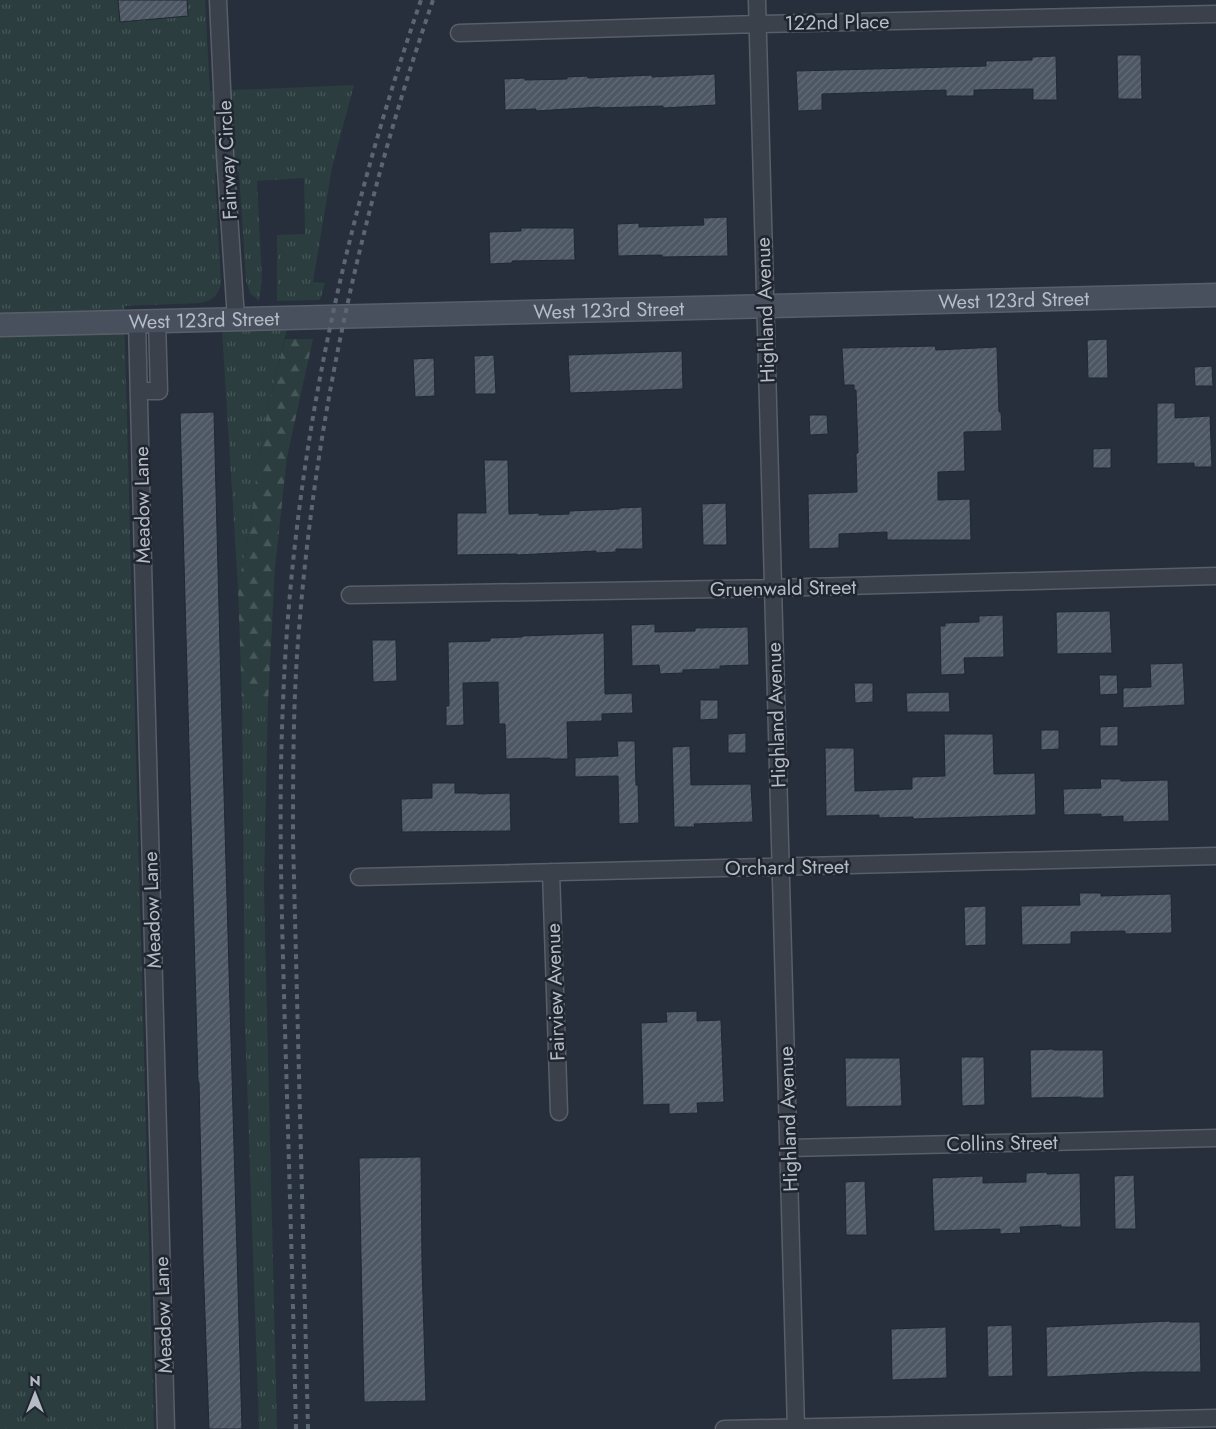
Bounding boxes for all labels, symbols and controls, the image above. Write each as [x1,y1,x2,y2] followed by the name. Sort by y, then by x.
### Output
[784,7,890,38] street label: 122nd Place
[210,100,245,220] street label: Fairway Circle
[748,237,783,383] street label: Highland Avenue
[938,284,1090,317] street label: West 123rd Street
[533,294,685,327] street label: West 123rd Street
[128,304,280,337] street label: West 123rd Street
[127,446,158,564] street label: Meadow Lane
[710,573,857,604] street label: Gruenwald Street
[759,642,794,788] street label: Highland Avenue
[136,851,169,969] street label: Meadow Lane
[725,852,849,883] street label: Orchard Street
[539,923,572,1061] street label: Fairview Avenue
[771,1046,806,1192] street label: Highland Avenue
[946,1128,1058,1159] street label: Collins Street
[147,1256,180,1374] street label: Meadow Lane
[10,1369,60,1419] north arrow
[29,1371,41,1391] text: N

